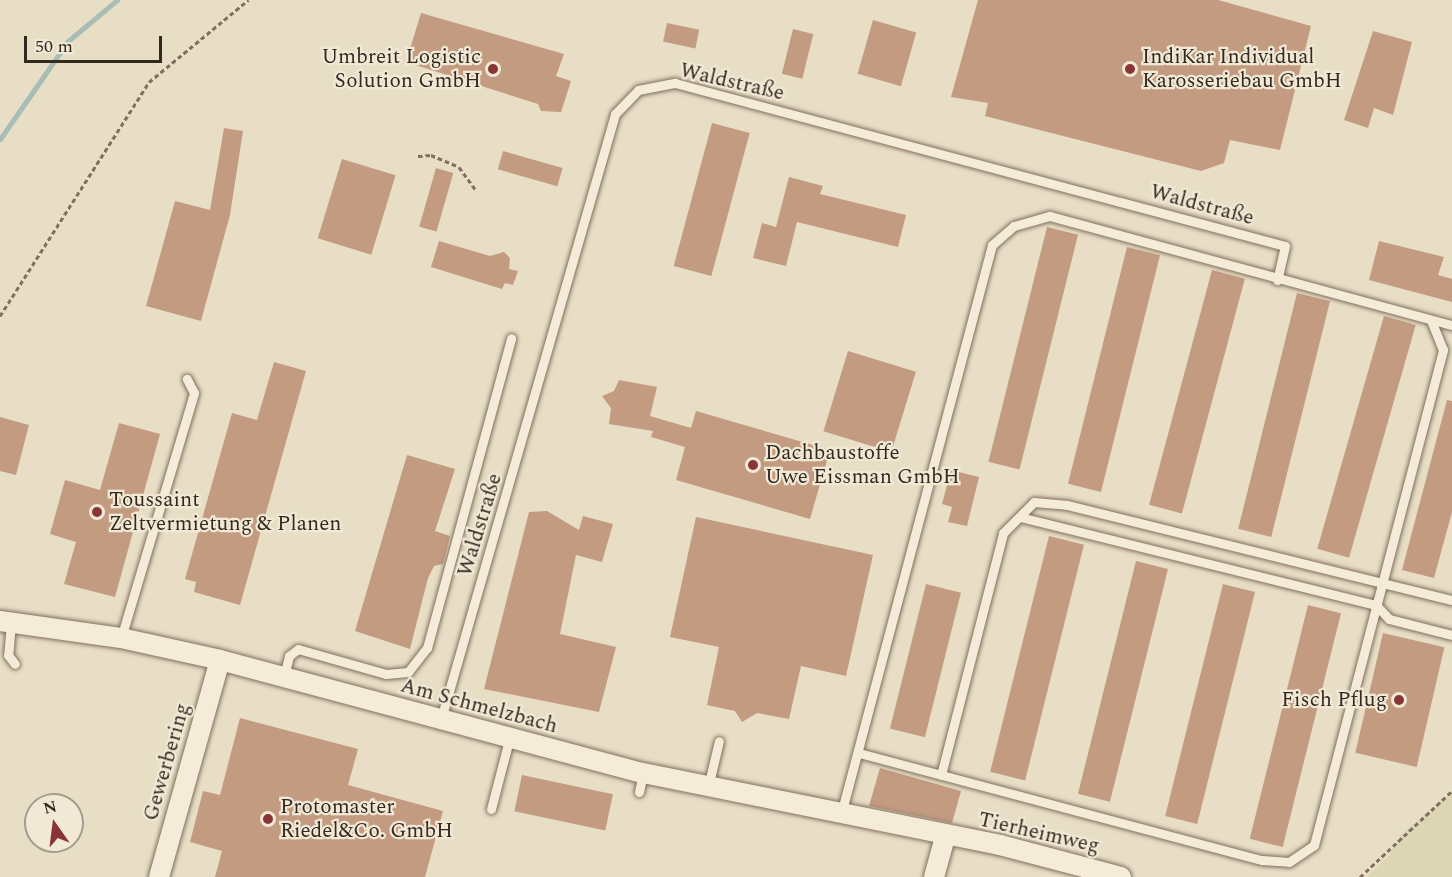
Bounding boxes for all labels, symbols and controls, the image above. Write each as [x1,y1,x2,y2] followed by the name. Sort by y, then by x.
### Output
[27,24,165,62] scale bar
[35,33,73,60] text: 50 m
[321,44,481,94] place label: Umbreit Logistic Solution GmbH
[1142,44,1342,94] place label: IndiKar Individual Karosseriebau GmbH
[677,58,787,106] street label: Waldstraße
[486,62,500,76] marker: Umbreit Logistic Solution GmbH
[1123,62,1137,76] marker: IndiKar Individual Karosseriebau GmbH
[1147,179,1257,231] street label: Waldstraße
[765,440,960,490] place label: Dachbaustoffe Uwe Eissman GmbH
[746,458,760,472] marker: Dachbaustoffe Uwe Eissman GmbH
[452,470,508,580] street label: Waldstraße
[109,487,342,537] place label: Toussaint Zeltvermietung & Planen
[90,505,104,519] marker: Toussaint Zeltvermietung & Planen
[398,673,560,739] street label: Am Schmelzbach
[1281,687,1387,713] place label: Fisch Pflug
[1392,693,1406,707] marker: Fisch Pflug
[138,700,196,824] street label: Gewerbering
[24,793,84,853] north arrow
[41,794,59,821] text: N
[280,794,453,844] place label: Protomaster Riedel&Co. GmbH
[976,807,1102,859] street label: Tierheimweg
[261,812,275,826] marker: Protomaster Riedel&Co. GmbH

